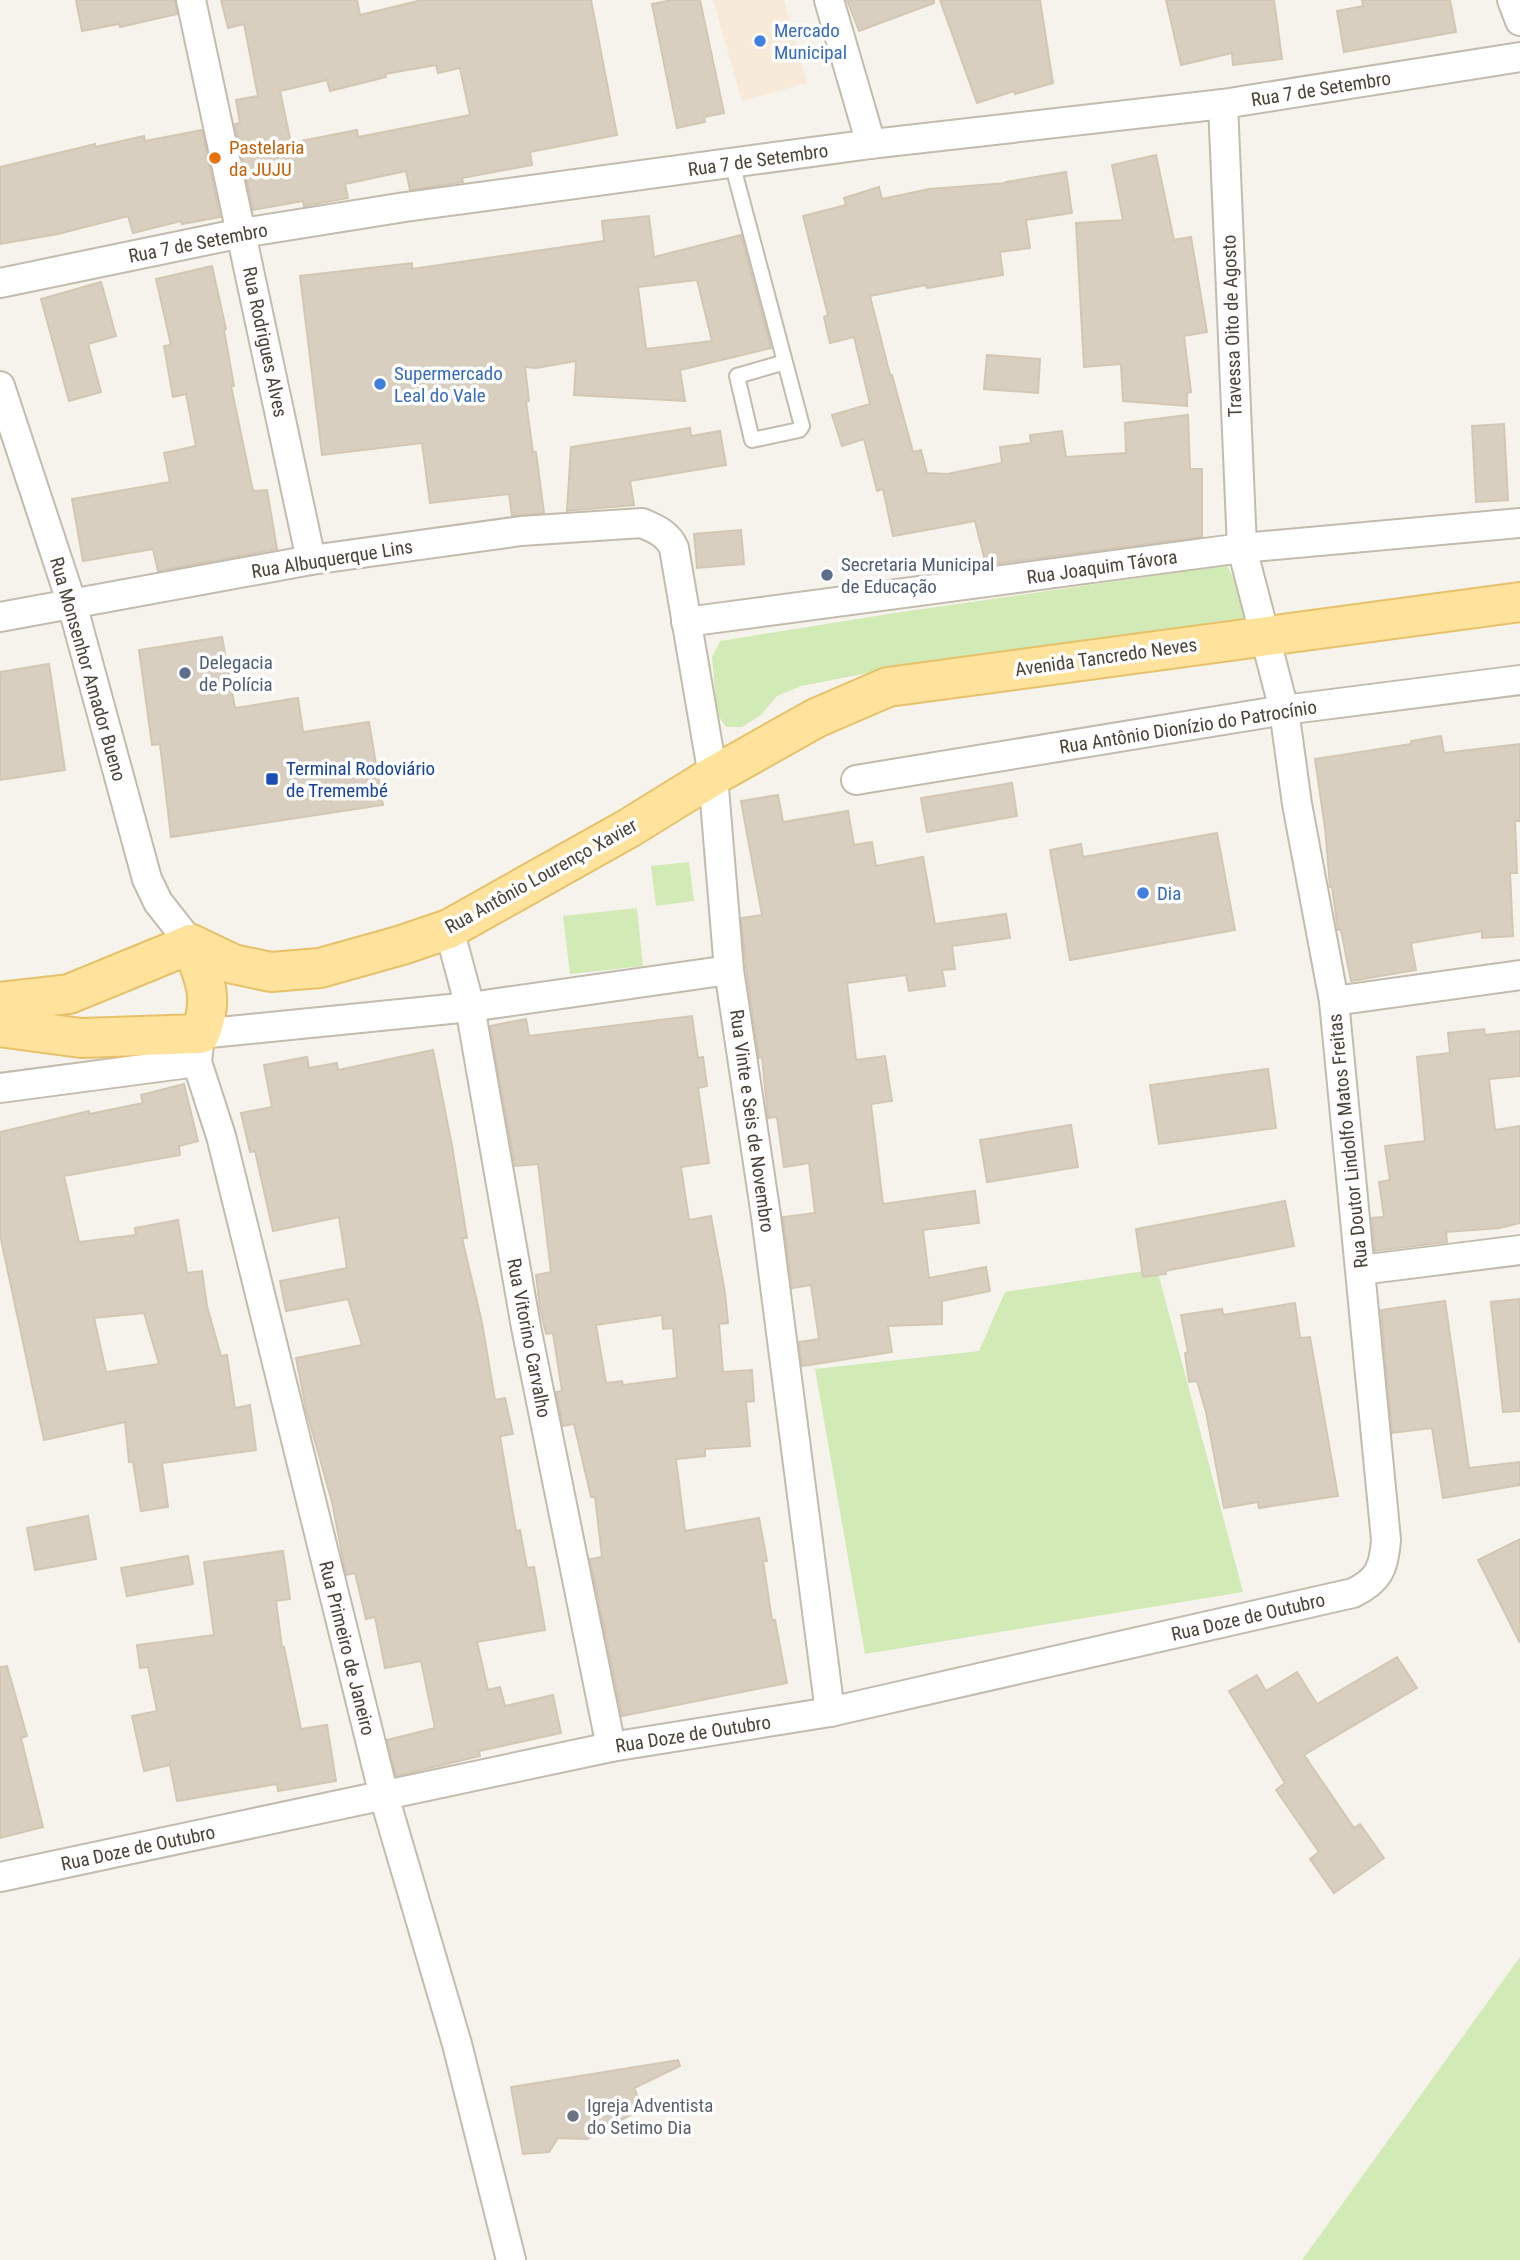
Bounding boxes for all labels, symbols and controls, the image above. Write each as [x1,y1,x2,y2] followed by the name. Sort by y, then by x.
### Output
[774,19,847,64] place label: Mercado Municipal
[752,33,768,49] marker: Mercado Municipal
[1249,67,1393,111] street label: Rua 7 de Setembro
[229,136,304,181] place label: Pastelaria da JUJU
[686,139,830,181] street label: Rua 7 de Setembro
[207,150,223,166] marker: Pastelaria da JUJU
[126,218,270,268] street label: Rua 7 de Setembro
[1217,234,1247,418] street label: Travessa Oito de Agosto
[238,265,292,419] street label: Rua Rodrigues Alves
[394,362,503,407] place label: Supermercado Leal do Vale
[372,376,388,392] marker: Supermercado Leal do Vale
[250,535,414,583] street label: Rua Albuquerque Lins
[1025,545,1179,589] street label: Rua Joaquim Távora
[841,553,994,598] place label: Secretaria Municipal de Educação
[45,554,131,784] street label: Rua Monsenhor Amador Bueno
[819,567,835,583] marker: Secretaria Municipal de Educação
[1014,633,1198,681] street label: Avenida Tancredo Neves
[199,651,273,696] place label: Delegacia de Polícia
[177,665,193,681] marker: Delegacia de Polícia
[1058,695,1318,759] street label: Rua Antônio Dionízio do Patrocínio
[286,757,435,802] place label: Terminal Rodoviário de Tremembé
[264,771,280,787] marker: Terminal Rodoviário de Tremembé
[441,813,641,938] street label: Rua Antônio Lourenço Xavier
[1157,882,1181,905] place label: Dia
[1135,885,1151,901] marker: Dia
[725,1008,779,1234] street label: Rua Vinte e Seis de Novembro
[1323,1013,1373,1269] street label: Rua Doutor Lindolfo Matos Freitas
[502,1256,556,1420] street label: Rua Vitorino Carvalho
[314,1558,380,1738] street label: Rua Primeiro de Janeiro
[1169,1588,1327,1646] street label: Rua Doze de Outubro
[614,1710,772,1758] street label: Rua Doze de Outubro
[59,1820,217,1876] street label: Rua Doze de Outubro
[587,2094,713,2139] place label: Igreja Adventista do Setimo Dia
[565,2108,581,2124] marker: Igreja Adventista do Setimo Dia

